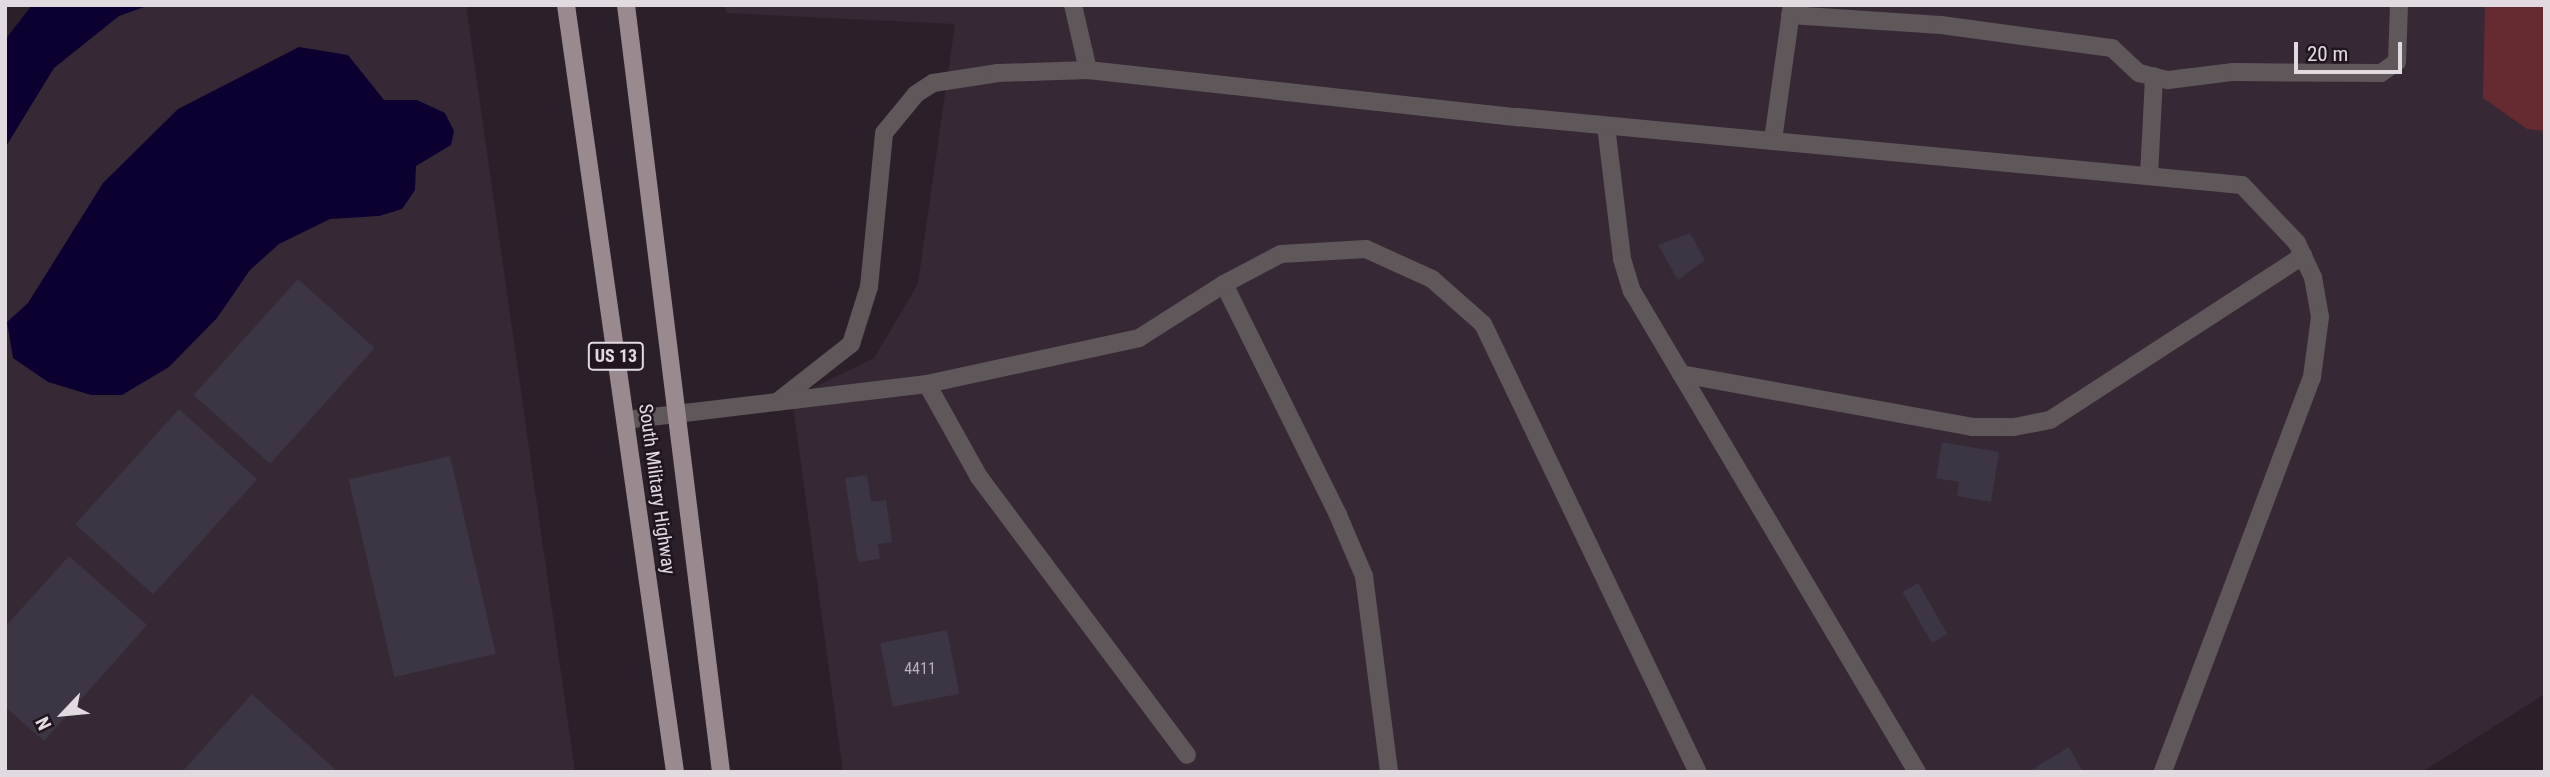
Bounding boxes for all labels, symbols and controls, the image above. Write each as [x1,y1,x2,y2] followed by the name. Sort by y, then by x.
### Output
[2298,28,2406,72] scale bar
[2307,42,2348,66] text: 20 m
[586,342,646,370] road number: US 13
[634,402,680,576] street label: South Military Highway
[904,659,936,679] house number: 4411
[28,679,98,749] north arrow
[31,713,57,734] text: N

